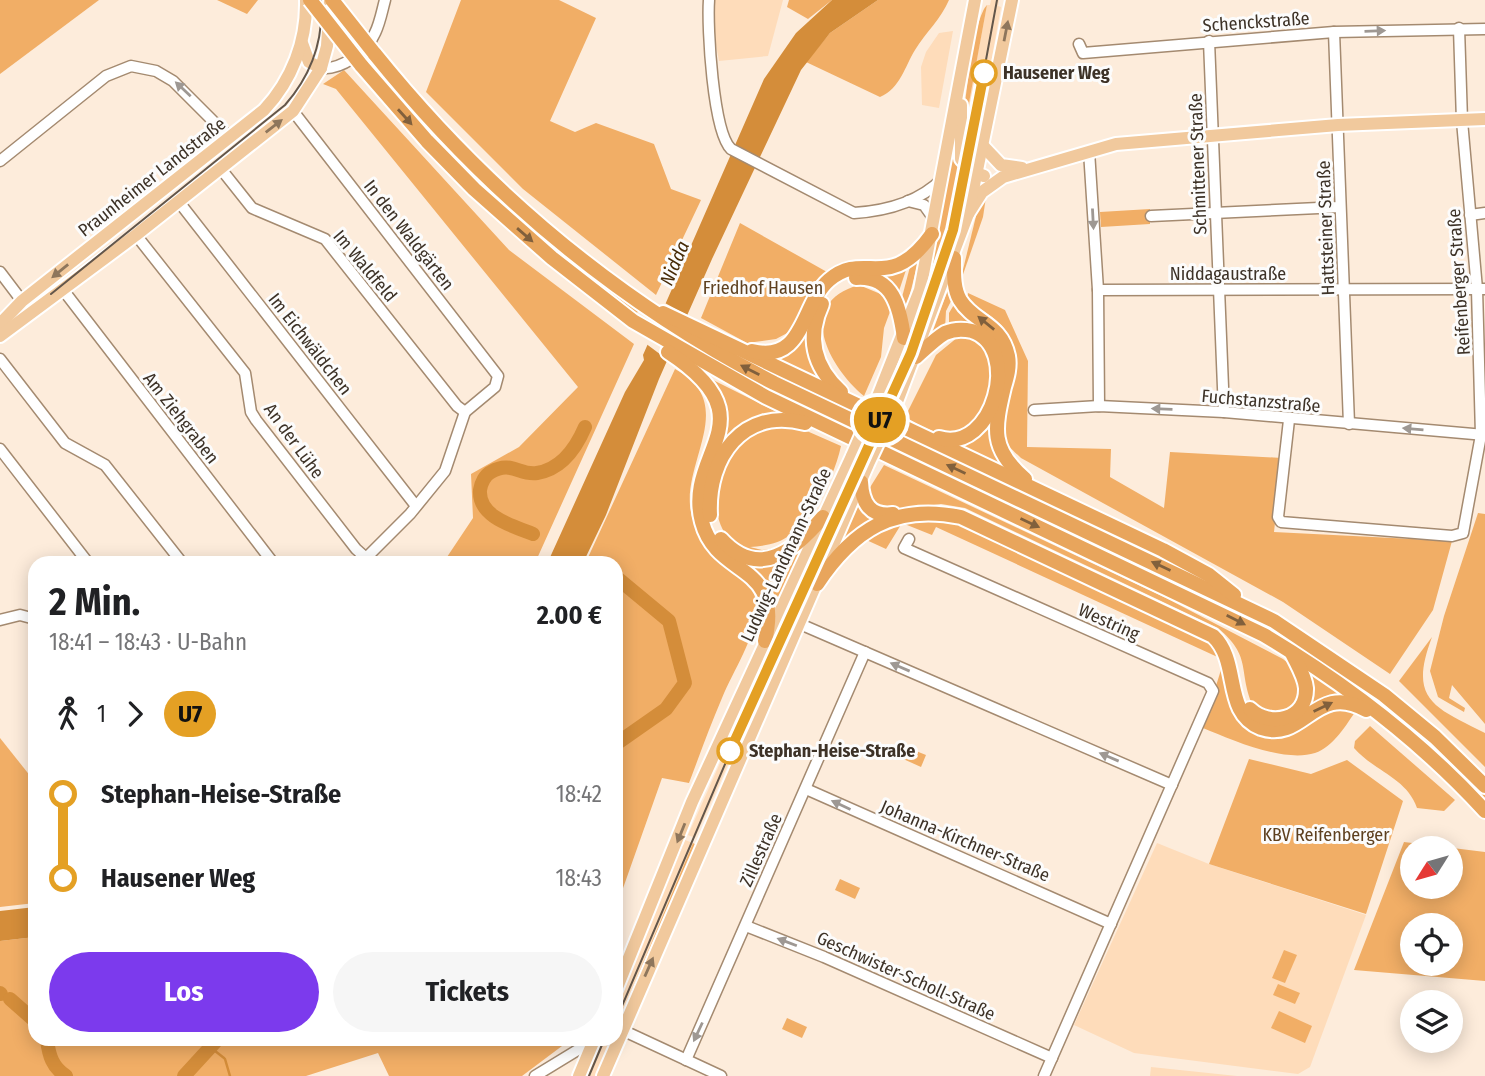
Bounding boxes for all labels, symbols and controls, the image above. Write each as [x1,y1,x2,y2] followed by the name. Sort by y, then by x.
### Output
[1202,7,1310,37] street label: Schenckstraße
[1001,20,1012,42] one-way arrow
[1364,25,1386,36] one-way arrow
[971,60,997,86] marker: Hausener Weg
[1003,62,1110,84] place label: Hausener Weg
[175,82,192,98] one-way arrow
[1185,93,1211,235] street label: Schmittener Straße
[397,108,412,125] one-way arrow
[74,113,230,241] street label: Praunheimer Landstraße
[264,119,282,134] one-way arrow
[1313,160,1339,296] street label: Hattsteiner Straße
[359,176,459,294] street label: In den Waldgärten
[1088,208,1099,230] one-way arrow
[1443,208,1475,356] street label: Reifenberger Straße
[329,226,401,306] street label: Im Waldfeld
[516,227,534,243] one-way arrow
[655,237,694,289] water label: Nidda
[52,263,69,278] one-way arrow
[1170,263,1286,285] street label: Niddagaustraße
[703,277,823,299] park label: Friedhof Hausen
[263,289,357,399] street label: Im Eichwäldchen
[978,315,996,330] one-way arrow
[740,365,760,377] one-way arrow
[138,368,224,468] street label: Am Ziehgraben
[1201,385,1321,417] street label: Fuchstanzstraße
[848,397,912,443] line badge: U7
[259,399,329,483] street label: An der Lühe
[1151,404,1173,415] one-way arrow
[868,406,892,434] text: U7
[1402,423,1424,434] one-way arrow
[946,463,966,474] one-way arrow
[736,465,836,645] street label: Ludwig-Landmann-Straße
[1020,518,1041,529] one-way arrow
[1151,560,1171,572] one-way arrow
[49,579,140,625] text: 2 Min.
[1075,599,1143,645] street label: Westring
[537,600,602,631] text: 2.00 €
[1226,615,1246,626] one-way arrow
[49,628,247,656] text: 18:41 – 18:43 · U-Bahn
[890,661,911,672] one-way arrow
[49,695,87,733] icon: walk
[116,695,154,733] icon: forward
[97,700,106,728] text: 1
[178,700,202,728] text: U7
[1313,701,1333,713] one-way arrow
[717,738,743,764] marker: Stephan-Heise-Straße
[749,740,915,762] place label: Stephan-Heise-Straße
[1098,752,1119,763] one-way arrow
[101,779,341,810] text: Stephan-Heise-Straße
[556,780,602,808] text: 18:42
[877,795,1053,887] street label: Johanna-Kirchner-Straße
[831,799,852,810] one-way arrow
[735,810,787,890] street label: Zillestraße
[675,823,686,844] one-way arrow
[1262,824,1390,846] park label: KBV Reifenberger
[1400,836,1463,900] north arrow
[1400,836,1463,1053] map controls
[101,863,255,894] text: Hausener Weg
[556,864,602,892] text: 18:43
[1400,913,1463,976] button: locate
[813,927,999,1025] street label: Geschwister-Scholl-Straße
[777,937,798,948] one-way arrow
[49,952,319,1032] button: Los
[333,952,602,1032] button: Tickets
[644,957,655,978] one-way arrow
[1400,990,1463,1053] button: layers
[692,1022,704,1042] one-way arrow

